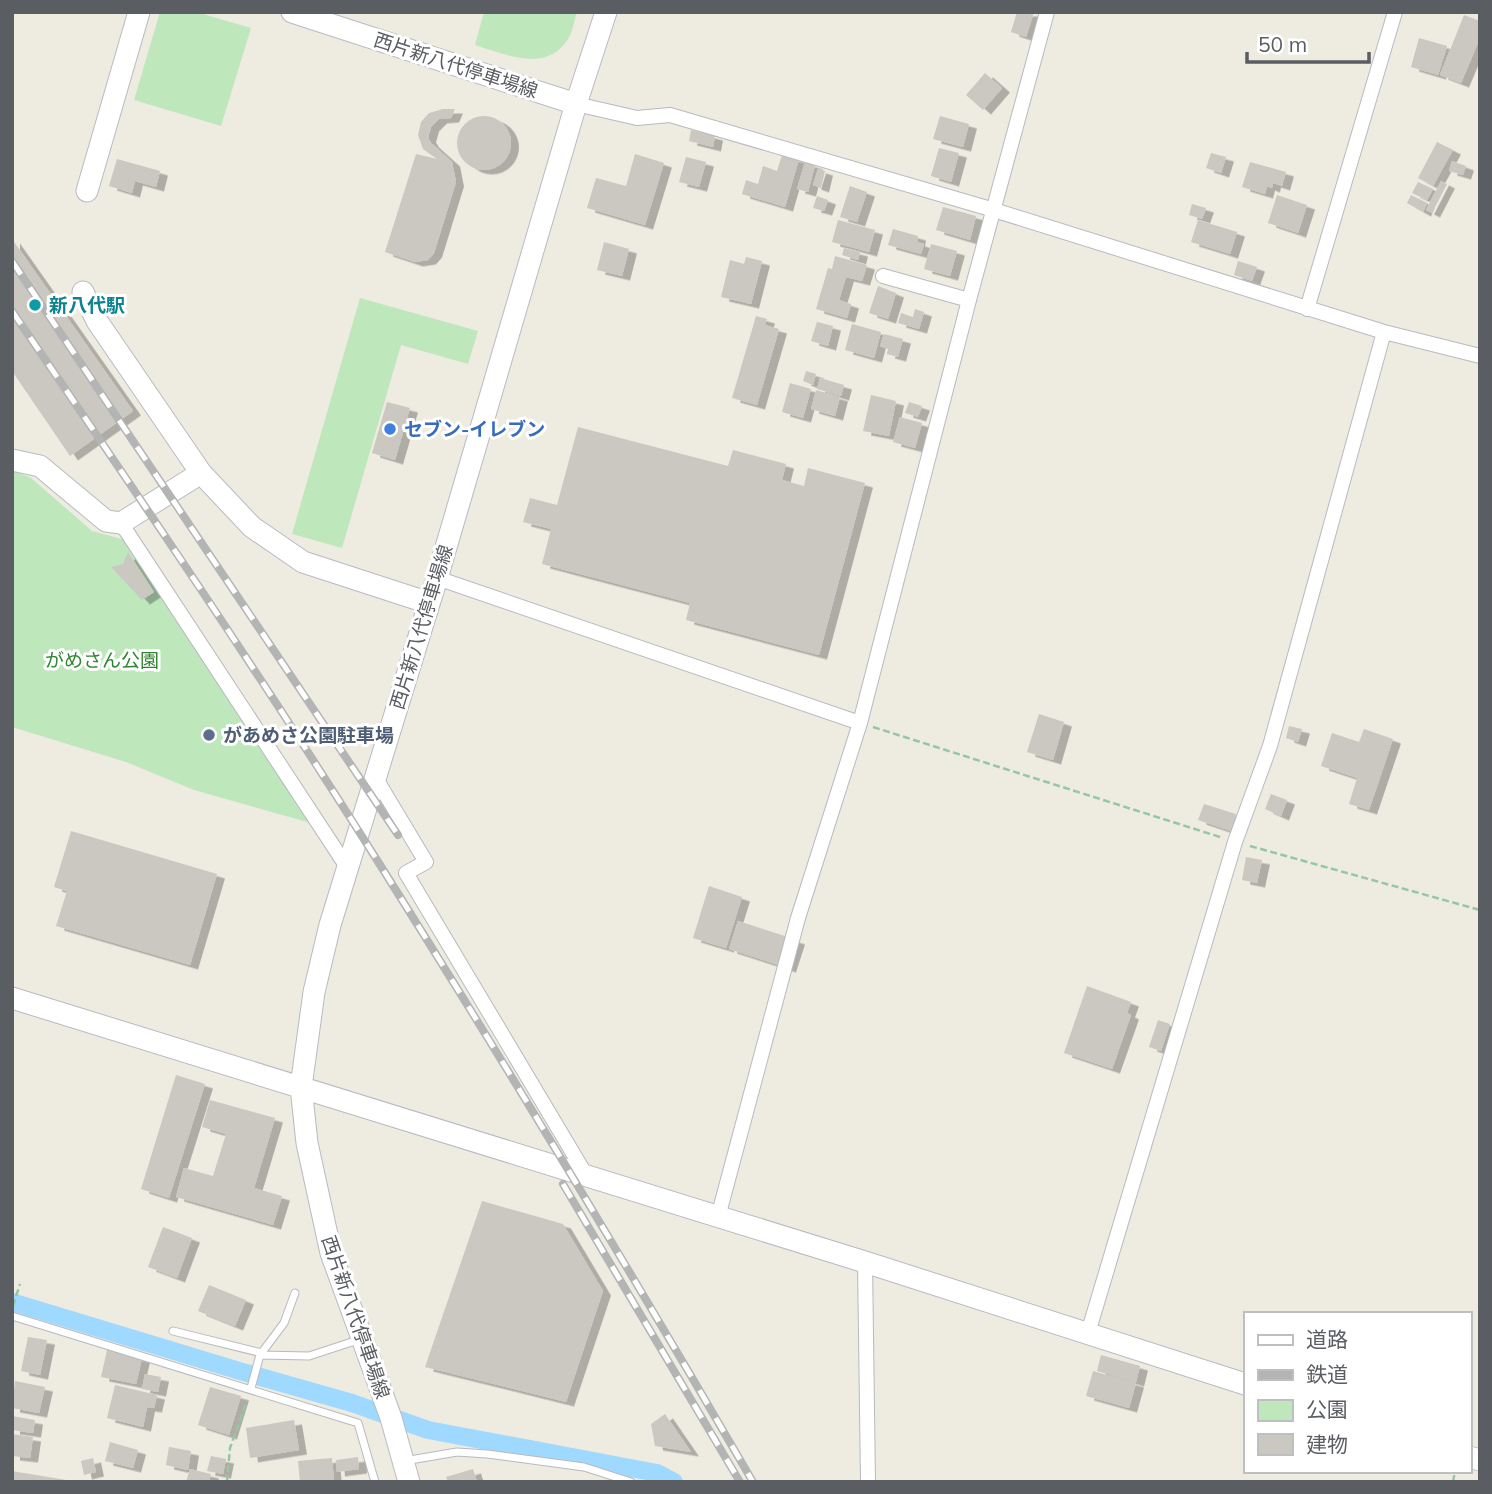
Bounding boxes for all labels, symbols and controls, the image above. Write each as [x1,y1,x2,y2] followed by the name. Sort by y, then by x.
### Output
[1247,21,1370,65] scale bar
[371,27,541,103] street label: 西片新八代停車場線
[1258,31,1307,57] text: 50 m
[49,293,125,317] place label: 新八代駅
[27,297,43,313] marker: 新八代駅
[404,417,545,441] place label: セブン-イレブン
[382,421,398,437] marker: セブン-イレブン
[385,542,457,712] street label: 西片新八代停車場線
[45,648,159,672] park label: がめさん公園
[223,723,394,747] place label: があめさ公園駐車場
[201,727,217,743] marker: があめさ公園駐車場
[317,1232,395,1402] street label: 西片新八代停車場線
[1244,1312,1471,1473] legend
[1306,1326,1348,1352] text: 道路
[1306,1361,1348,1387] text: 鉄道
[1306,1396,1348,1422] text: 公園
[1306,1431,1348,1457] text: 建物

